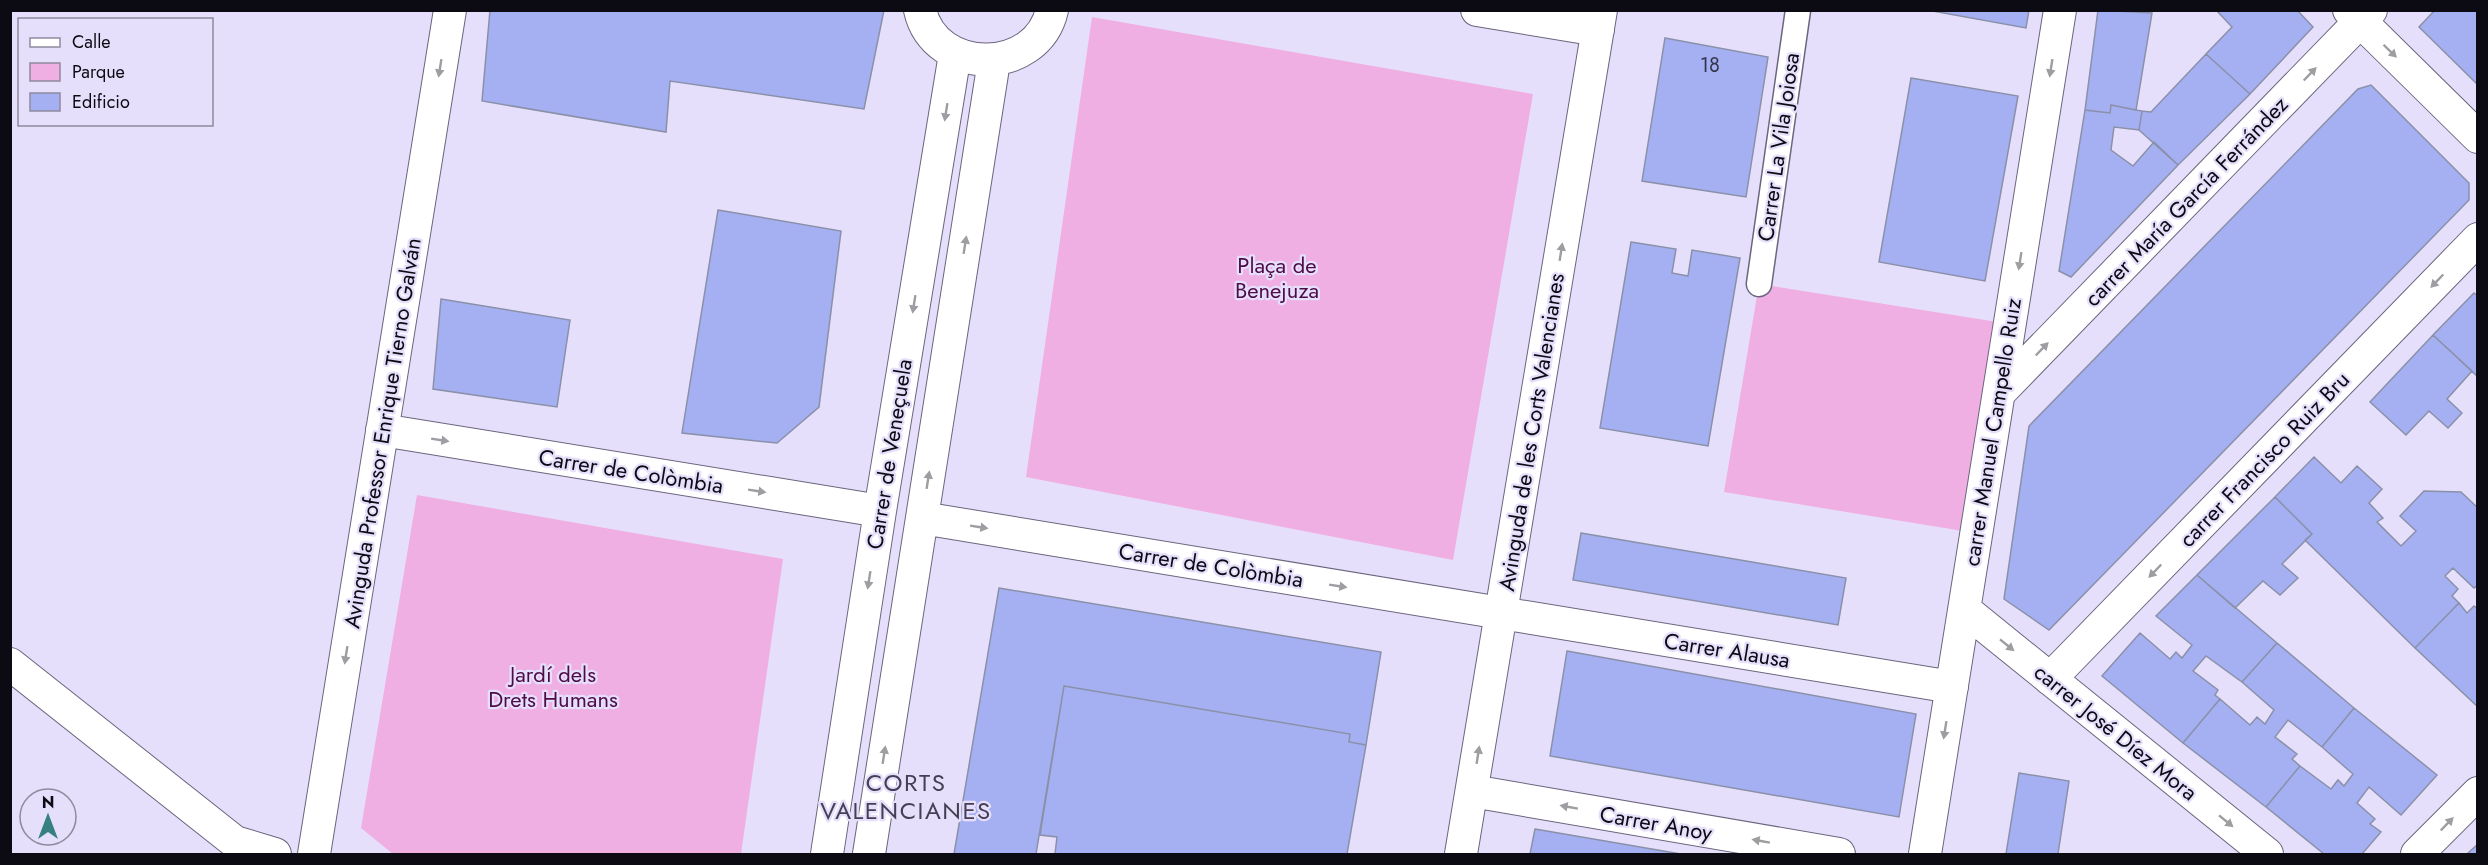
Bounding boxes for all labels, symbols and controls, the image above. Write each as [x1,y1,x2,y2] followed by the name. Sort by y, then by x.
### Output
[18,18,213,126] legend
[72,29,111,55] text: Calle
[2383,44,2397,58] one-way arrow
[1700,51,1720,80] house number: 18
[1749,51,1807,243] street label: Carrer La Vila Joiosa
[72,59,125,85] text: Parque
[436,59,445,78] one-way arrow
[2046,59,2055,78] one-way arrow
[2302,67,2316,81] one-way arrow
[72,89,130,115] text: Edificio
[2077,89,2295,313] street label: carrer María García Ferrández
[941,103,950,122] one-way arrow
[335,235,429,631] street label: Avinguda Professor Enrique Tierno Galván
[960,236,969,255] one-way arrow
[1556,242,1565,261] one-way arrow
[1235,249,1319,306] park label: Plaça de Benejuza
[2015,251,2024,270] one-way arrow
[1490,271,1572,593] street label: Avinguda de les Corts Valencianes
[2430,273,2444,287] one-way arrow
[909,295,918,314] one-way arrow
[1955,296,2029,568] street label: carrer Manuel Campello Ruiz
[2034,342,2048,356] one-way arrow
[858,356,920,552] street label: Carrer de Veneçuela
[2171,364,2357,554] street label: carrer Francisco Ruiz Bru
[431,435,450,444] one-way arrow
[536,441,726,501] street label: Carrer de Colòmbia
[923,470,932,489] one-way arrow
[748,487,767,496] one-way arrow
[970,523,989,532] one-way arrow
[1116,535,1306,595] street label: Carrer de Colòmbia
[2148,564,2162,578] one-way arrow
[864,570,873,589] one-way arrow
[1328,581,1347,590] one-way arrow
[1662,624,1792,676] street label: Carrer Alausa
[2000,638,2015,650] one-way arrow
[342,645,351,664] one-way arrow
[2028,656,2204,808] street label: carrer José Díez Mora
[488,658,618,715] park label: Jardí dels Drets Humans
[1941,721,1950,740] one-way arrow
[880,746,889,765] one-way arrow
[1473,746,1482,765] one-way arrow
[820,765,992,828] district label: CORTS VALENCIANES
[18,787,78,847] north arrow
[42,791,54,814] text: N
[1597,797,1715,849] street label: Carrer Anoy
[1559,803,1578,812] one-way arrow
[2218,815,2234,828] one-way arrow
[2440,817,2454,831] one-way arrow
[1751,836,1770,845] one-way arrow

